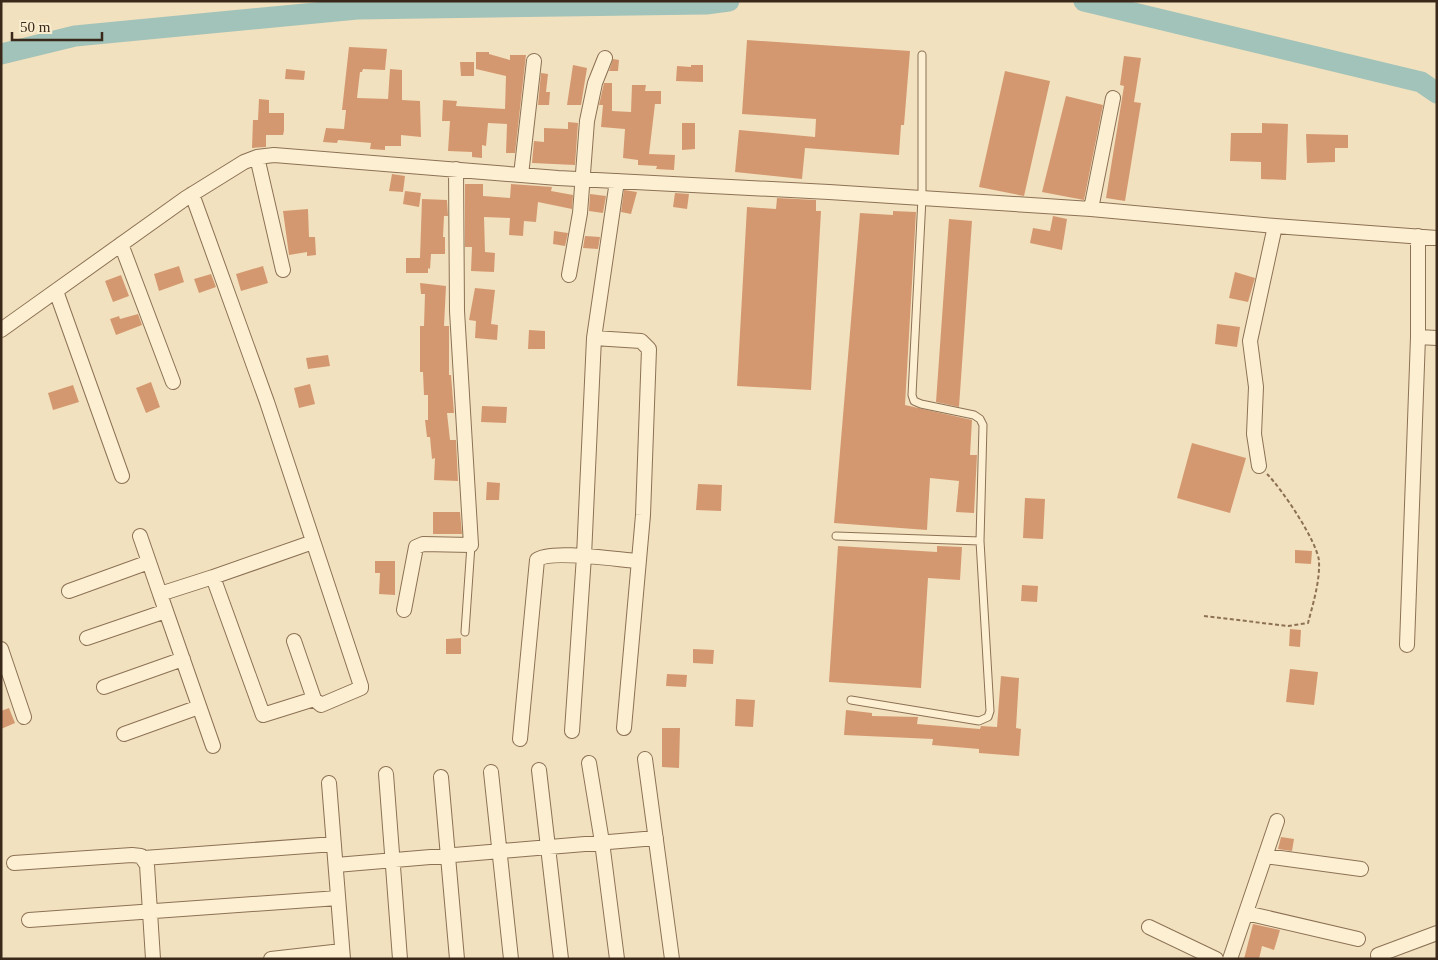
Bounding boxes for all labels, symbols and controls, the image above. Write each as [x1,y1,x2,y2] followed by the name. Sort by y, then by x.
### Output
[12,10,102,42] scale bar
[20,19,51,35] text: 50 m

